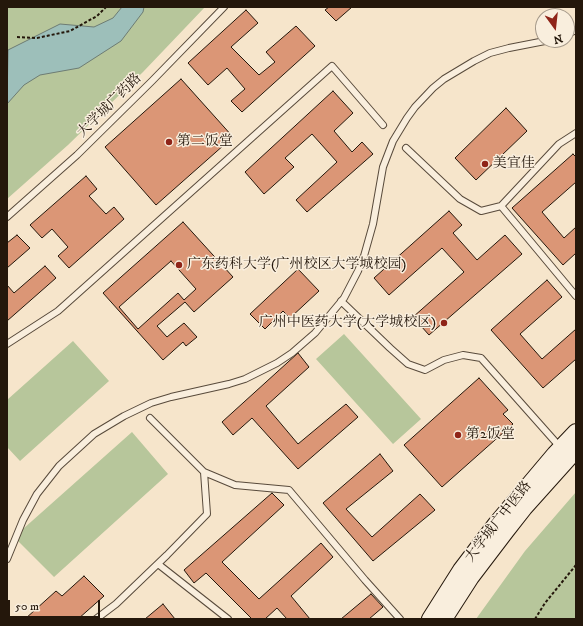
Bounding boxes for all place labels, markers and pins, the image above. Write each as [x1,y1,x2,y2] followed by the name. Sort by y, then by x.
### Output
[177,134,233,150] place label: 第二饭堂
[164,137,174,147] marker: 第二饭堂
[493,156,535,172] place label: 美宜佳
[480,159,490,169] marker: 美宜佳
[187,257,406,273] place label: 广东药科大学(广州校区大学城校园)
[174,260,184,270] marker: 广东药科大学(广州校区大学城校园)
[259,315,436,331] place label: 广州中医药大学(大学城校区)
[439,318,449,328] marker: 广州中医药大学(大学城校区)
[466,427,515,443] place label: 第2饭堂
[453,430,463,440] marker: 第2饭堂

